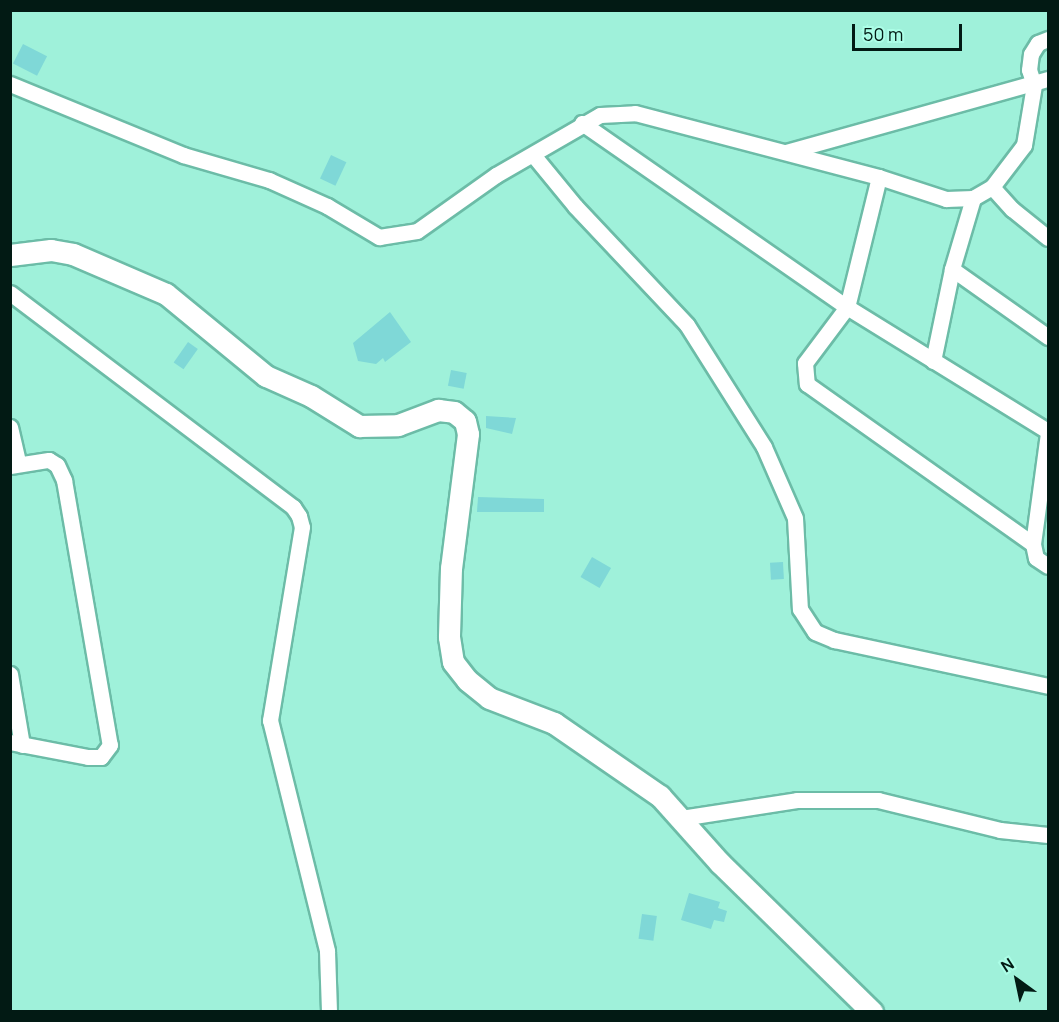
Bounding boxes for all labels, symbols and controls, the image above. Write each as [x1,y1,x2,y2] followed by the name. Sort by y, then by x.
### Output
[855,12,964,50] scale bar
[863,22,903,46] text: 50 m
[987,950,1047,1010] north arrow
[996,953,1018,977] text: N

